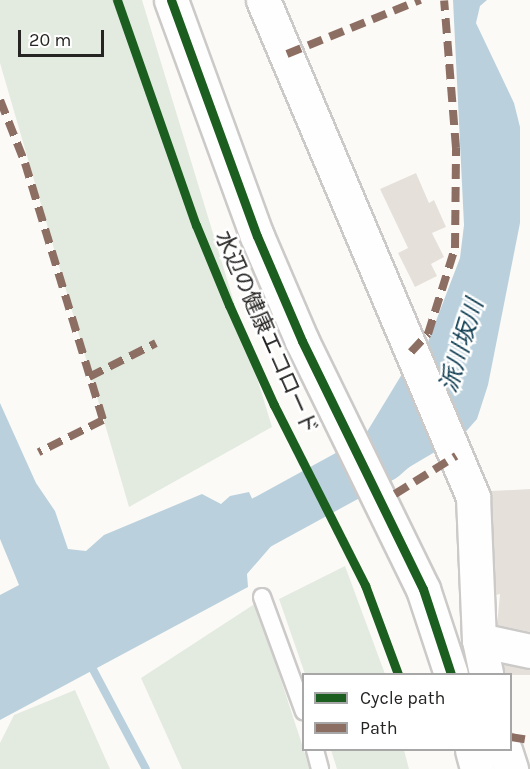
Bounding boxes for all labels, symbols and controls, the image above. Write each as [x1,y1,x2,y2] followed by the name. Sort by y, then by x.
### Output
[21,18,106,56] scale bar
[29,29,71,51] text: 20 m
[209,227,323,439] street label: 水辺の健康エコロード
[434,296,490,396] water label: 派川坂川
[302,673,512,751] legend
[360,687,445,709] text: Cycle path
[360,717,398,739] text: Path

